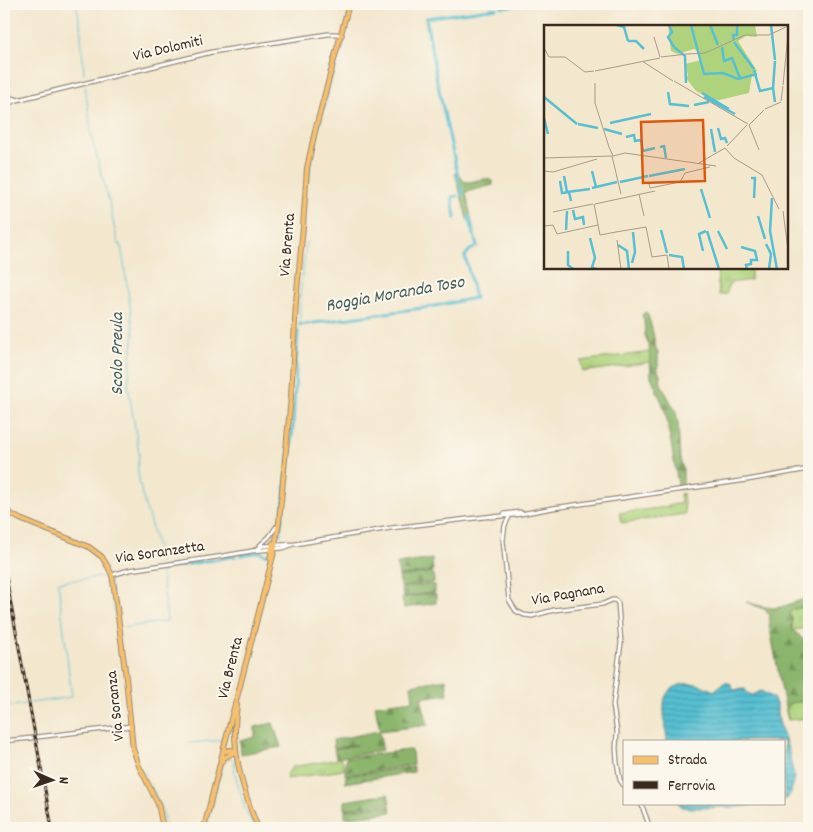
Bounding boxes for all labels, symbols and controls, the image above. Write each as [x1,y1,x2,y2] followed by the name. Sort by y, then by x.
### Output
[544,25,788,269] inset map
[131,30,205,68] street label: Via Dolomiti
[274,212,302,277] street label: Via Brenta
[324,270,467,320] water label: Roggia Moranda Toso
[106,311,131,395] water label: Scolo Preula
[114,535,206,571] street label: Via Soranzetta
[530,577,607,613] street label: Via Pagnana
[212,634,250,701] street label: Via Brenta
[101,669,131,742] street label: Via Soranza
[623,740,786,804] legend
[668,750,708,772] text: Strada
[28,754,78,804] north arrow
[668,776,716,798] text: Ferrovia
[53,777,73,784] text: N

